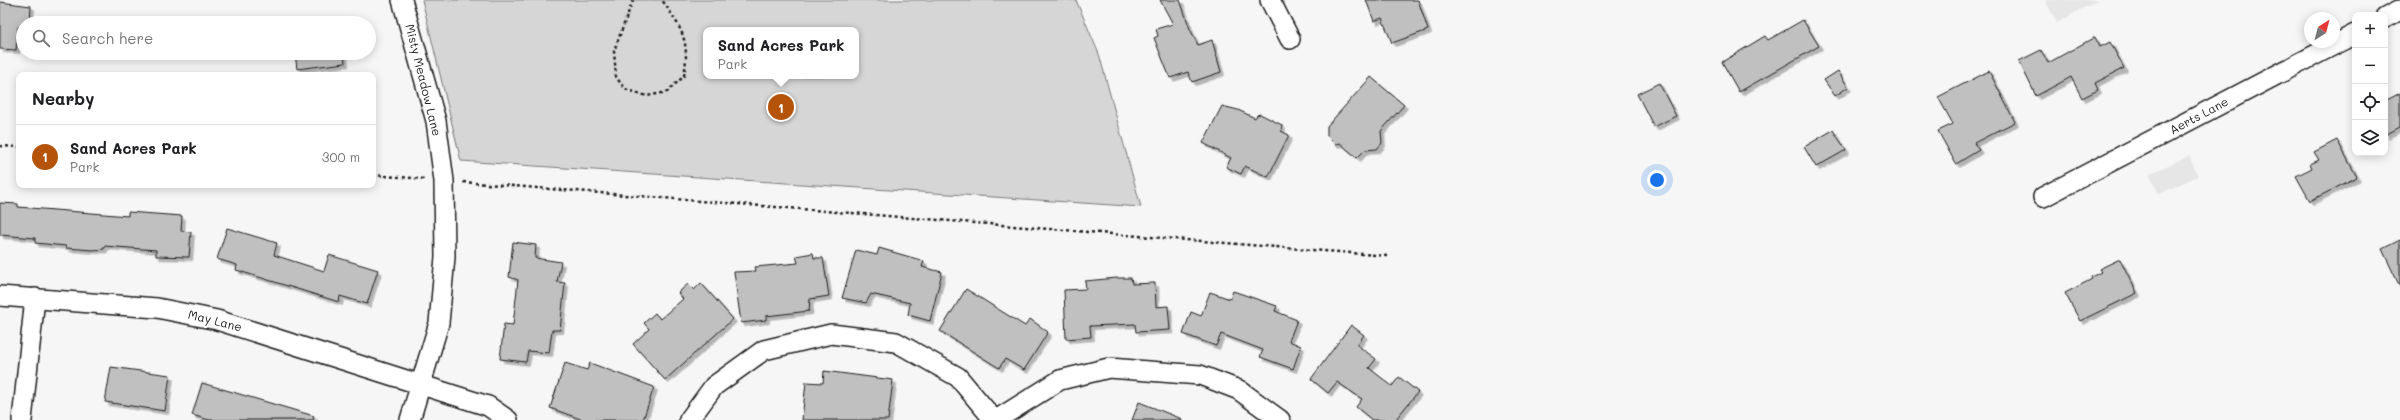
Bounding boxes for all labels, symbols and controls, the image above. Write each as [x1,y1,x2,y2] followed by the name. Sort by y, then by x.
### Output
[2304,12,2340,48] north arrow
[2352,12,2388,156] map controls
[2352,12,2388,48] button: +
[16,16,376,60] search box
[402,22,446,137] street label: Misty Meadow Lane
[30,27,52,49] icon: search
[703,27,859,79] popup
[62,28,153,48] text: Search here
[718,35,844,55] text: Sand Acres Park
[2352,48,2388,84] button: −
[718,55,747,72] text: Park
[2352,84,2388,120] button: locate
[32,87,94,109] text: Nearby
[768,92,794,122] pin: 1
[2166,93,2231,137] street label: Aerts Lane
[2352,120,2388,156] button: layers
[70,138,197,158] text: Sand Acres Park
[42,148,48,165] text: 1
[322,148,360,165] text: 300 m
[70,158,99,175] text: Park
[1647,170,1667,190] your location
[187,306,244,334] street label: May Lane

